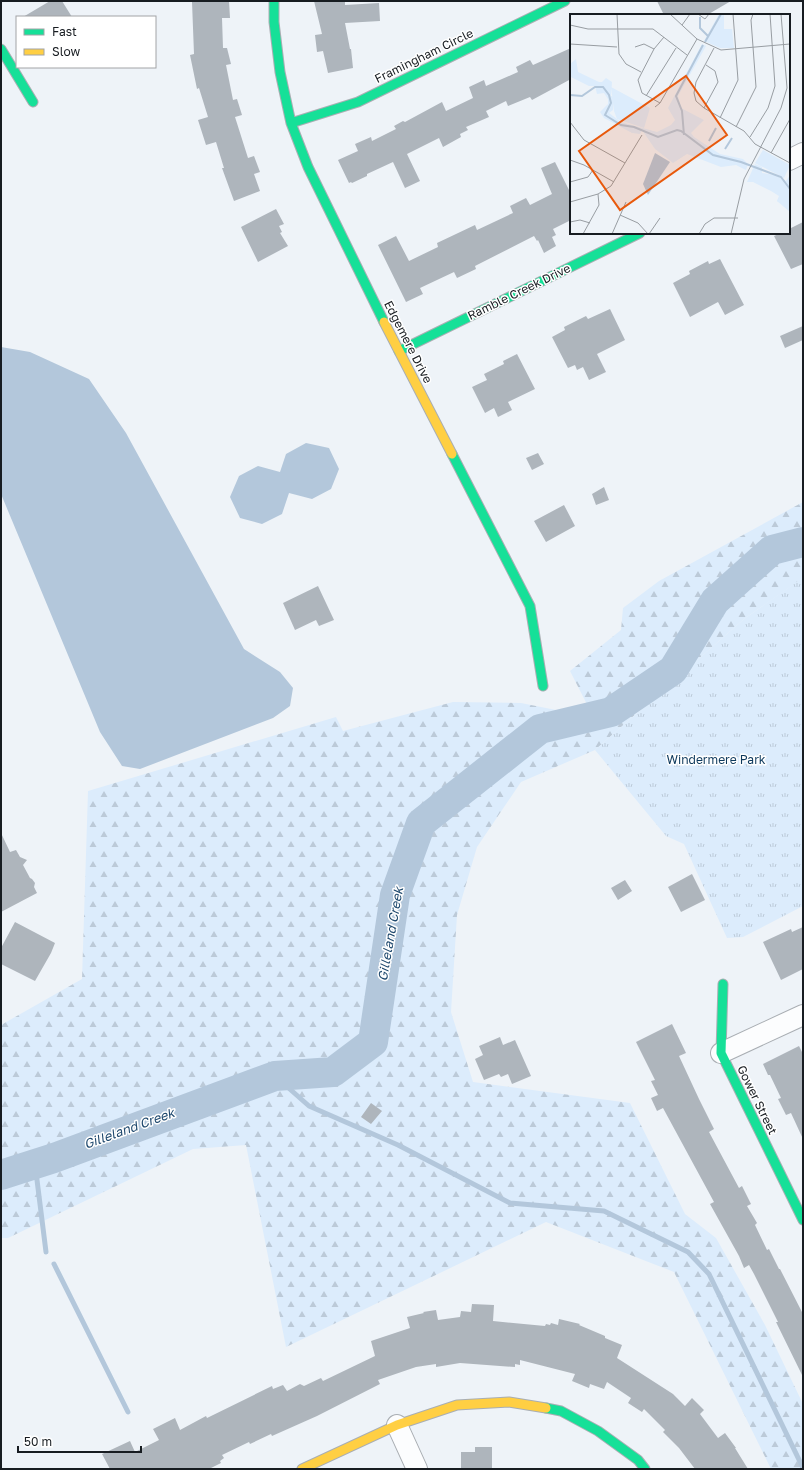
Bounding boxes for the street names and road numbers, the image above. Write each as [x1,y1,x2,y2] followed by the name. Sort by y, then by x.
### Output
[372,25,476,86] street label: Framingham Circle
[465,260,573,323] street label: Ramble Creek Drive
[381,298,436,386] street label: Edgemere Drive
[734,1063,781,1137] street label: Gower Street

